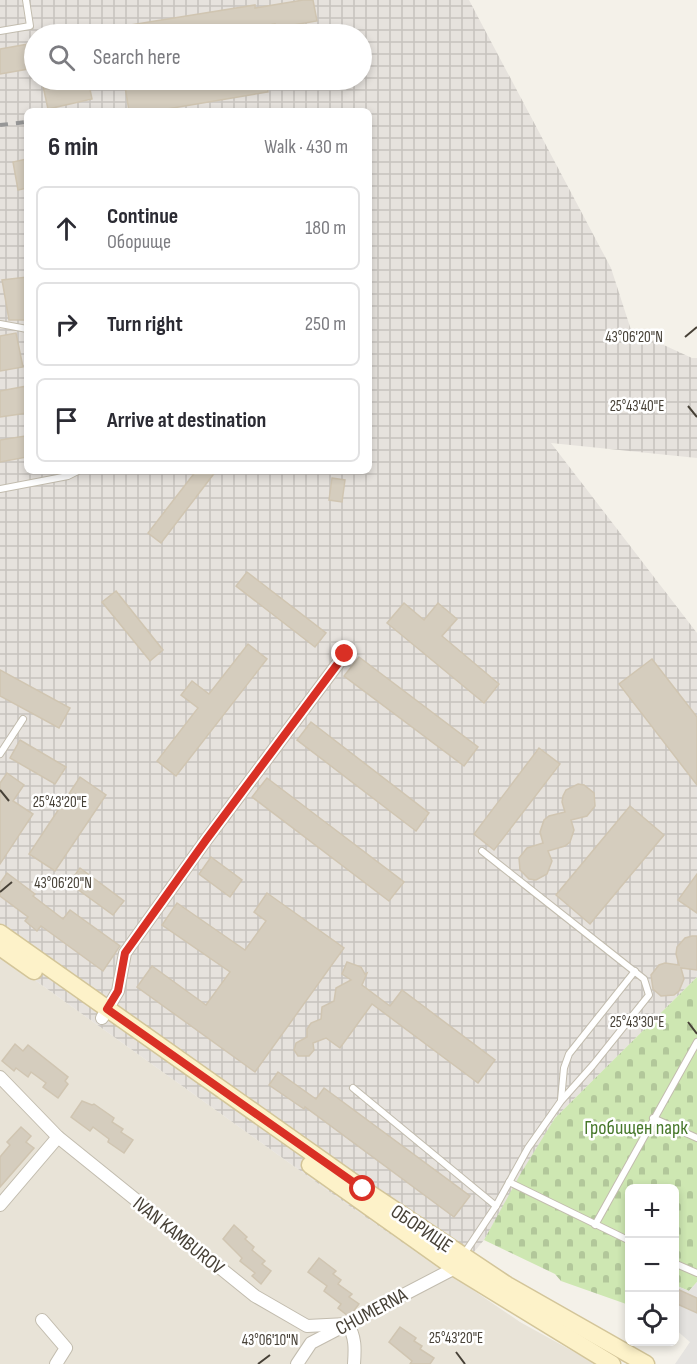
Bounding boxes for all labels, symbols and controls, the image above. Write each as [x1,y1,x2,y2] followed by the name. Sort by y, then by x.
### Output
[24,24,372,90] search box
[45,41,78,74] icon: search
[93,44,180,71] text: Search here
[48,132,98,163] text: 6 min
[264,135,348,159] text: Walk · 430 m
[107,203,178,230] text: Continue
[50,212,83,245] icon: ahead
[305,216,346,240] text: 180 m
[107,230,171,254] text: Оборище
[50,308,83,341] icon: right
[107,311,183,338] text: Turn right
[305,312,346,336] text: 250 m
[605,328,663,347] text: 43°06'20"N
[610,397,664,416] text: 25°43'40"E
[50,404,83,437] icon: arrive
[107,407,266,434] text: Arrive at destination
[331,640,357,666] route end
[33,793,87,812] text: 25°43'20"E
[34,874,92,893] text: 43°06'20"N
[610,1013,664,1032] text: 25°43'30"E
[584,1116,688,1140] park label: Гробищен парк
[349,1175,375,1201] route start
[625,1184,679,1346] map controls
[625,1184,679,1238] button: +
[128,1192,229,1280] street label: IVAN KAMBUROV
[386,1200,457,1258] street label: ОБОРИЩЕ
[625,1238,679,1292] button: −
[331,1283,412,1341] street label: CHUMERNA
[625,1292,679,1346] button: locate
[429,1329,483,1348] text: 25°43'20"E
[242,1331,298,1350] text: 43°06'10"N

